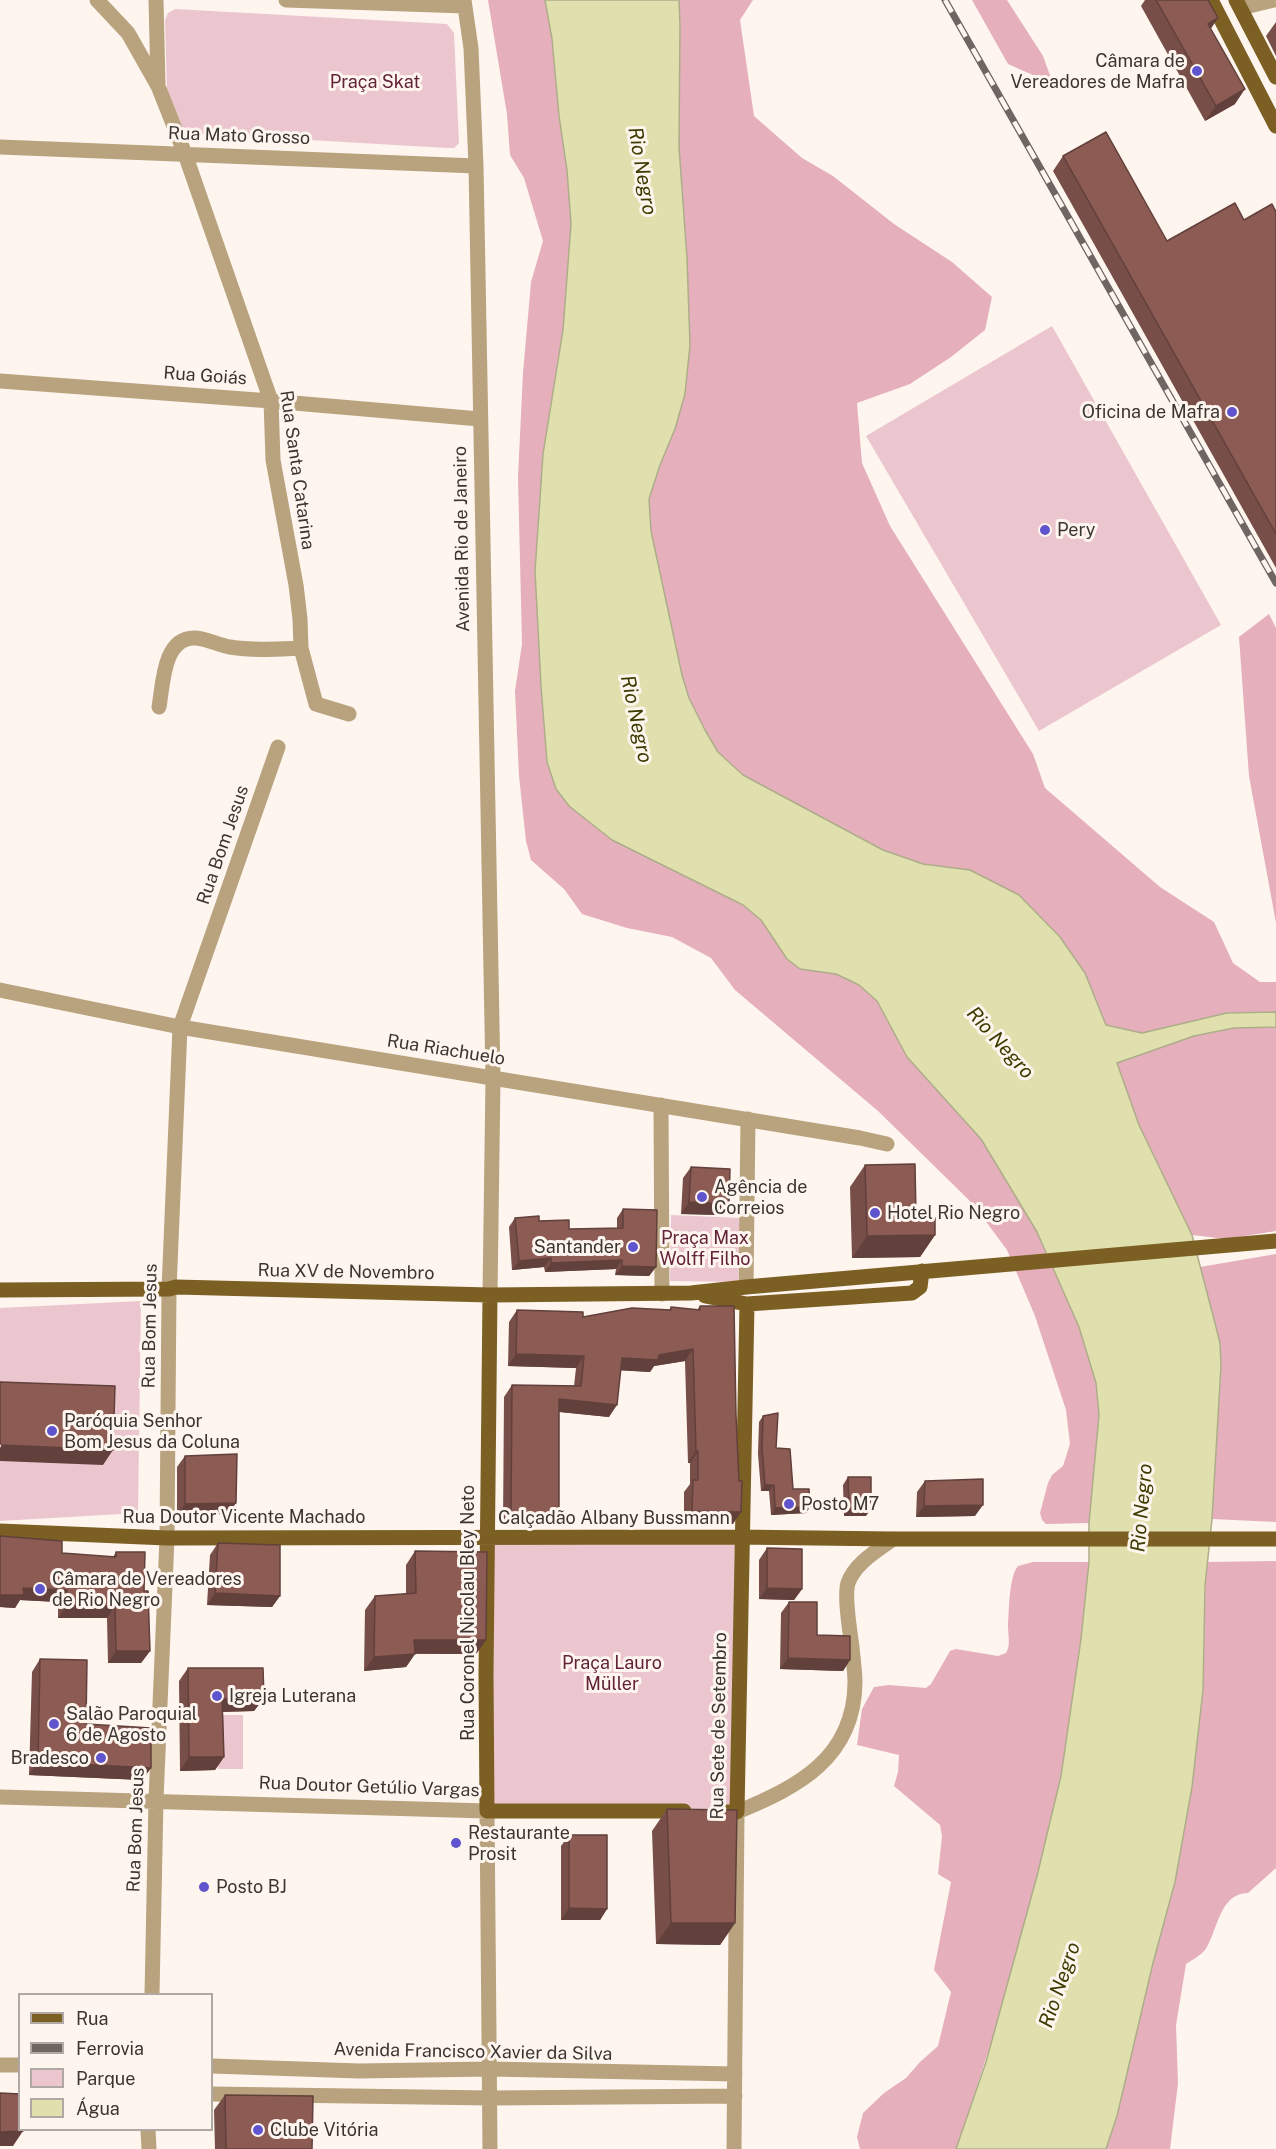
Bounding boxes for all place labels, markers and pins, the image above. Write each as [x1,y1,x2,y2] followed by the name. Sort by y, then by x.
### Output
[1011,50,1185,92] place label: Câmara de Vereadores de Mafra
[1190,64,1204,78] marker: Câmara de Vereadores de Mafra
[1082,401,1220,423] place label: Oficina de Mafra
[1225,405,1239,419] marker: Oficina de Mafra
[1057,519,1095,541] place label: Pery
[1038,523,1052,537] marker: Pery
[714,1176,807,1218] place label: Agência de Correios
[695,1190,709,1204] marker: Agência de Correios
[887,1202,1020,1224] place label: Hotel Rio Negro
[868,1206,882,1220] marker: Hotel Rio Negro
[534,1236,621,1258] place label: Santander
[626,1240,640,1254] marker: Santander
[64,1410,240,1452] place label: Paróquia Senhor Bom Jesus da Coluna
[45,1424,59,1438] marker: Paróquia Senhor Bom Jesus da Coluna
[801,1493,879,1515] place label: Posto M7
[782,1497,796,1511] marker: Posto M7
[52,1568,242,1610] place label: Câmara de Vereadores de Rio Negro
[33,1582,47,1596] marker: Câmara de Vereadores de Rio Negro
[229,1685,356,1707] place label: Igreja Luterana
[210,1689,224,1703] marker: Igreja Luterana
[66,1703,197,1746] place label: Salão Paroquial 6 de Agosto
[47,1717,61,1731] marker: Salão Paroquial 6 de Agosto
[10,1747,89,1769] place label: Bradesco
[94,1751,108,1765] marker: Bradesco
[468,1822,570,1864] place label: Restaurante Prosit
[449,1836,463,1850] marker: Restaurante Prosit
[216,1876,287,1898] place label: Posto BJ
[197,1880,211,1894] marker: Posto BJ
[270,2119,378,2141] place label: Clube Vitória
[251,2123,265,2137] marker: Clube Vitória

